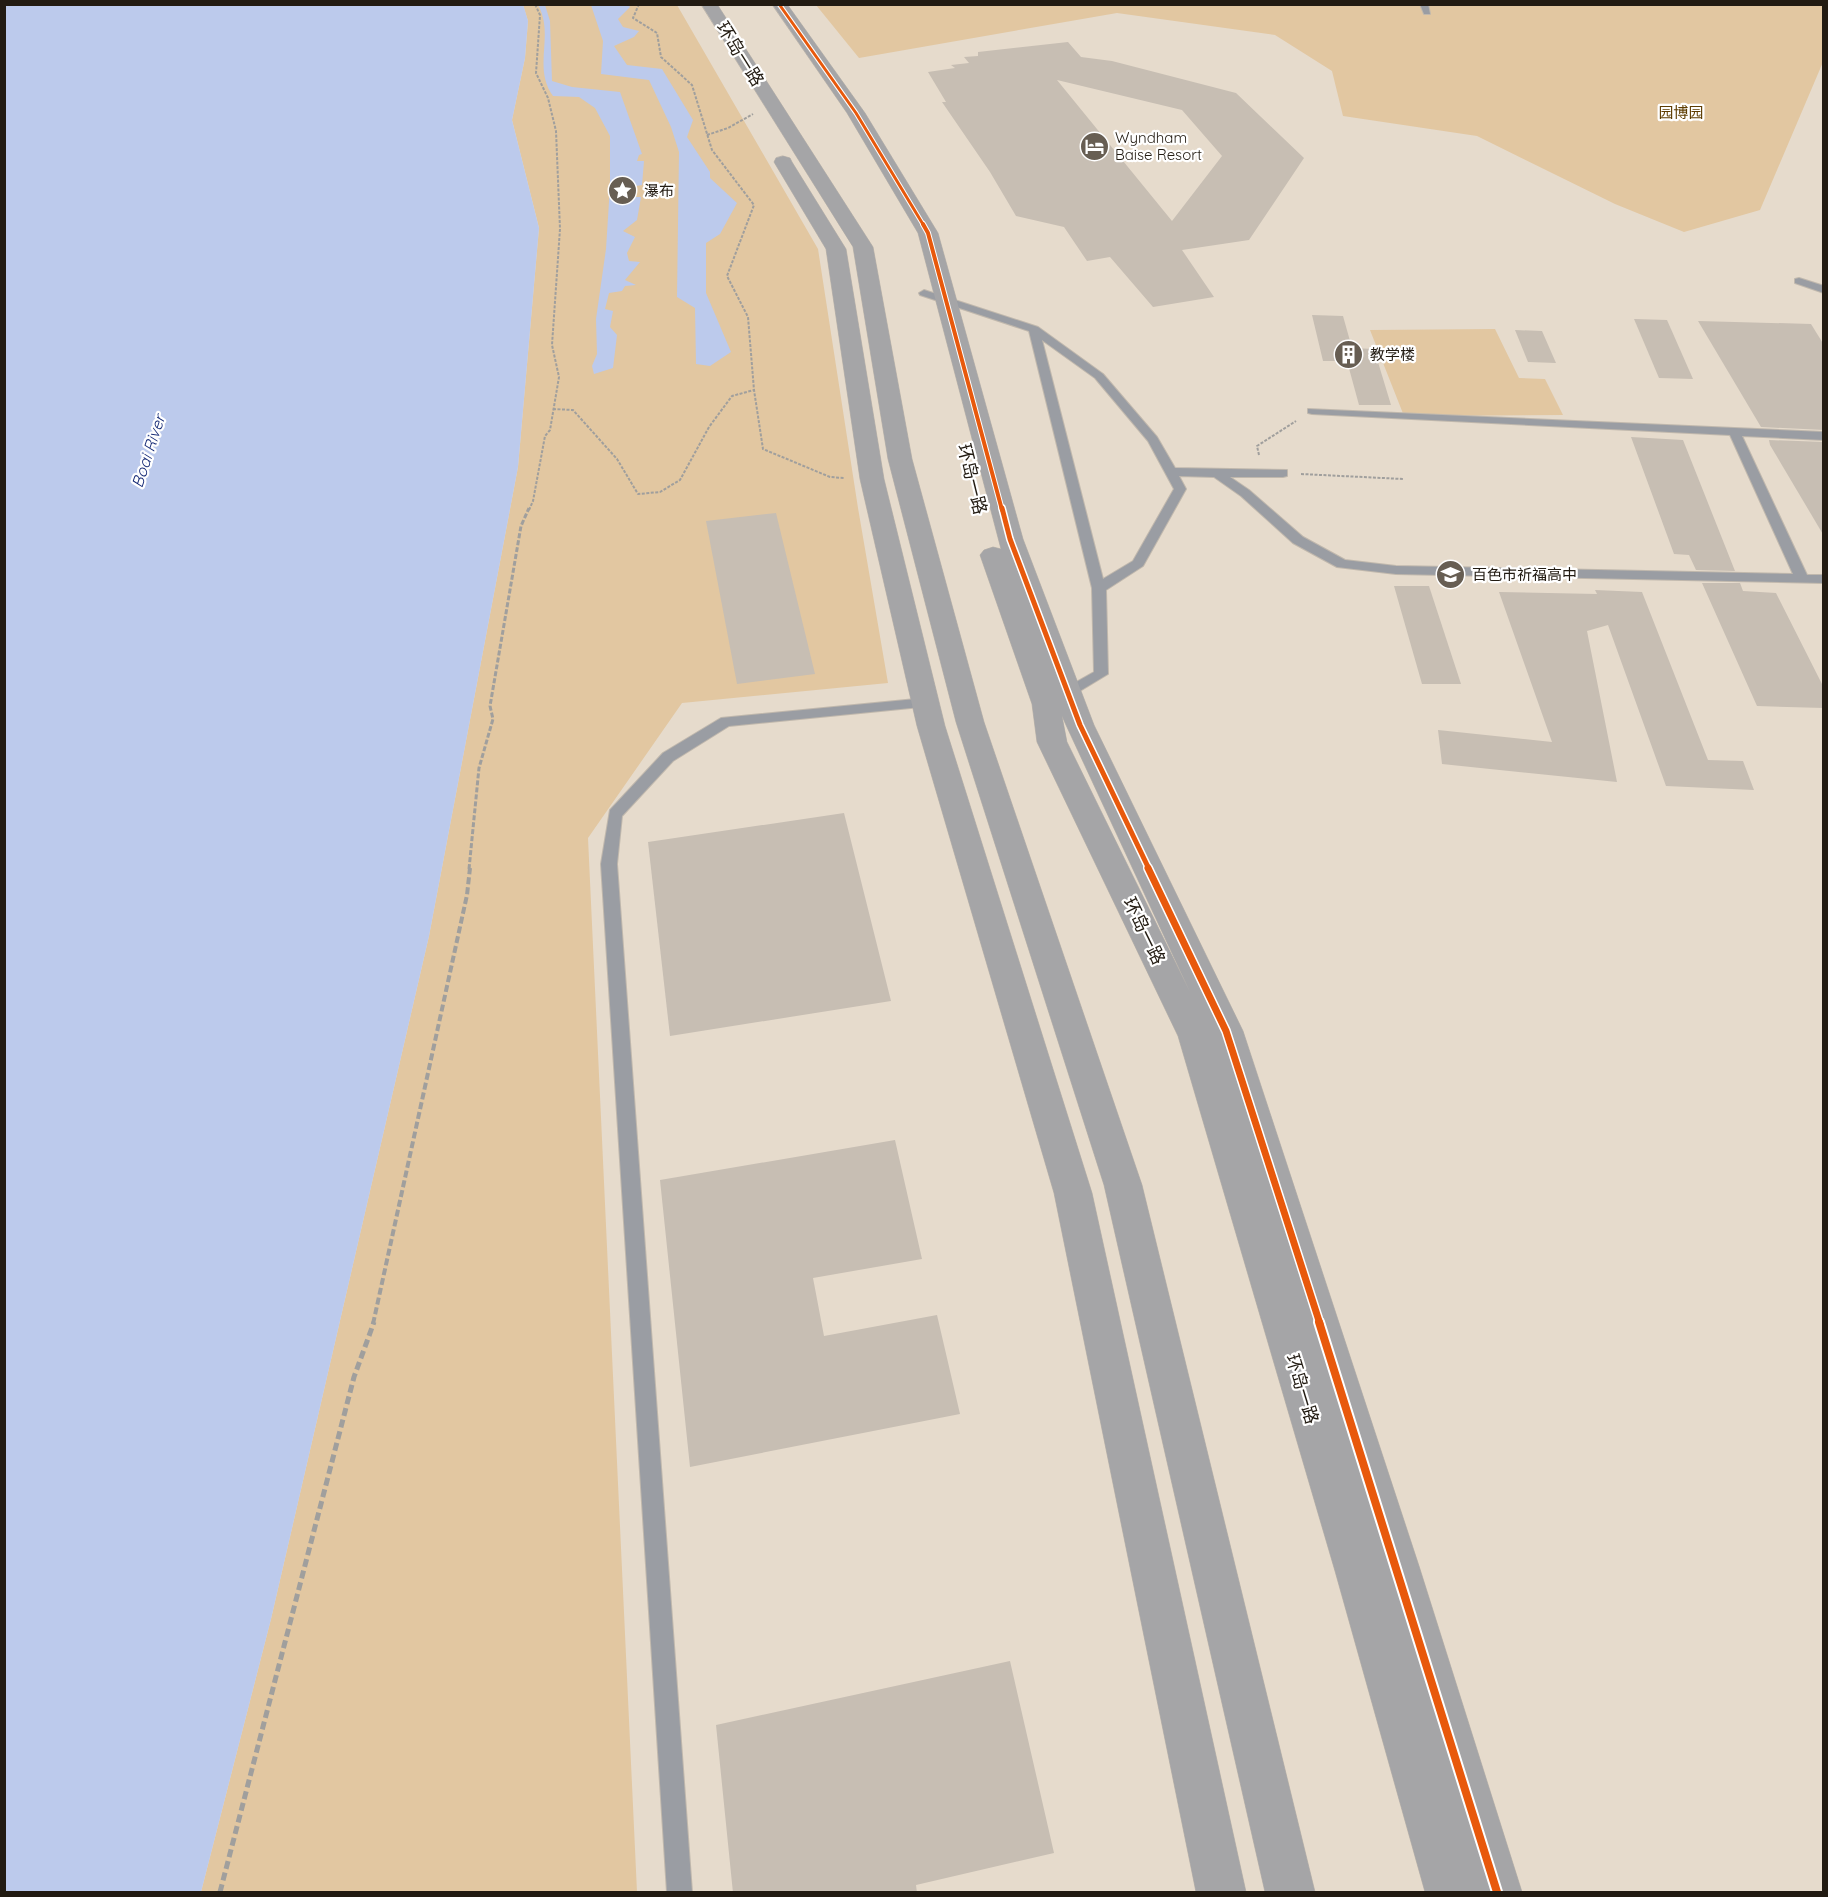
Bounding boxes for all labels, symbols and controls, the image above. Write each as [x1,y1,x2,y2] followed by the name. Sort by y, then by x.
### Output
[712,17,769,90] street label: 环岛一路
[1658,103,1704,122] park label: 园博园
[1115,128,1202,164] place label: Wyndham Baise Resort
[1078,131,1110,163] hotel icon: Wyndham Baise Resort
[607,175,639,207] place icon: 瀑布
[644,181,674,200] place label: 瀑布
[1333,339,1365,371] building icon: 教学楼
[1370,345,1415,364] place label: 教学楼
[127,410,170,490] water label: Boai River
[953,441,992,517] street label: 环岛一路
[1435,559,1467,591] school or university icon: 百色市祈福高中
[1472,565,1577,584] place label: 百色市祈福高中
[1118,893,1171,968] street label: 环岛一路
[1281,1351,1324,1427] street label: 环岛一路

